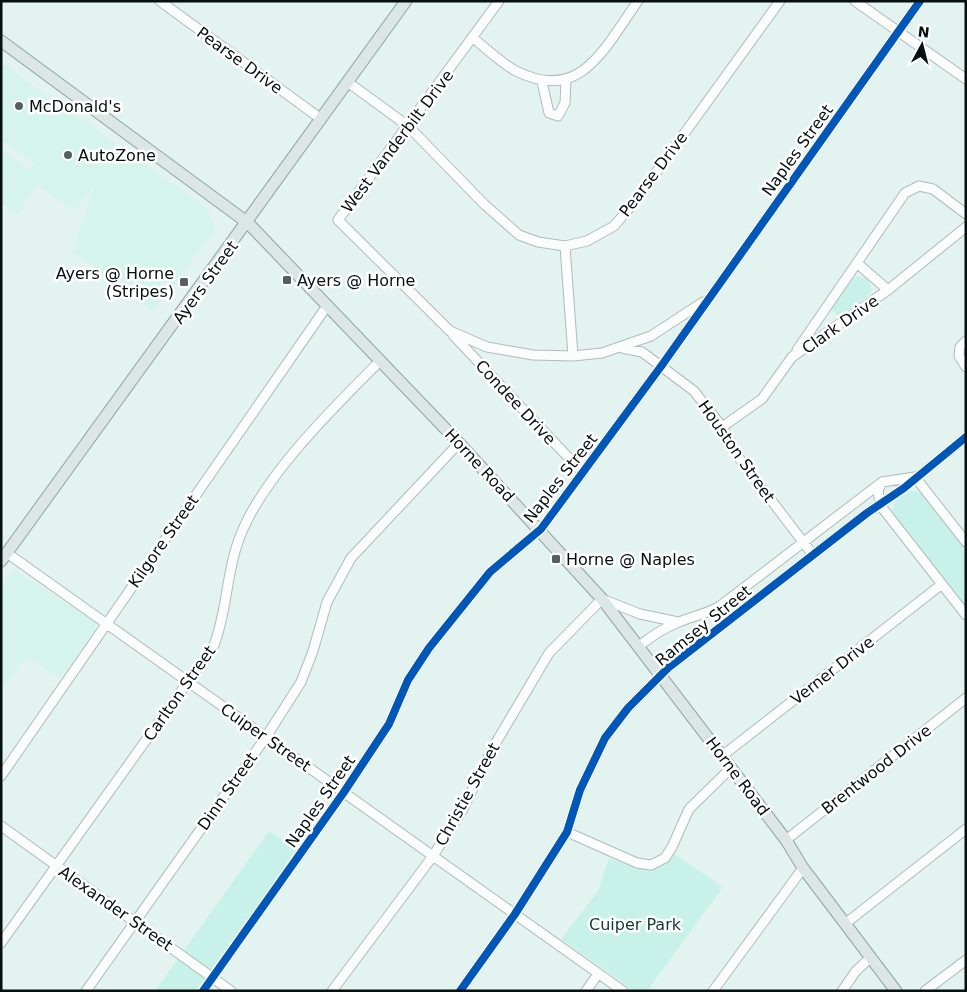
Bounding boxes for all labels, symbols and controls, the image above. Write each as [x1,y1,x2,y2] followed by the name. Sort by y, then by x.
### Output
[897,20,947,70] north arrow
[193,23,286,98] street label: Pearse Drive
[917,23,930,41] text: N
[338,66,457,216] street label: West Vanderbilt Drive
[29,97,121,116] place label: McDonald's
[13,100,25,112] marker: McDonald's
[758,101,837,200] street label: Naples Street
[615,128,691,220] street label: Pearse Drive
[78,146,156,165] place label: AutoZone
[62,149,74,161] marker: AutoZone
[169,237,242,327] street label: Ayers Street
[56,264,174,301] place label: Ayers @ Horne (Stripes)
[297,271,415,290] place label: Ayers @ Horne
[281,274,293,286] marker: Ayers @ Horne
[178,276,190,288] marker: Ayers @ Horne (Stripes)
[798,291,882,358] street label: Clark Drive
[472,356,560,449] street label: Condee Drive
[694,397,779,506] street label: Houston Street
[441,425,518,506] street label: Horne Road
[520,430,601,527] street label: Naples Street
[124,491,202,591] street label: Kilgore Street
[566,550,695,569] place label: Horne @ Naples
[550,553,562,565] marker: Horne @ Naples
[652,581,755,670] street label: Ramsey Street
[787,632,878,709] street label: Verner Drive
[140,642,219,745] street label: Carlton Street
[217,699,315,776] street label: Cuiper Street
[818,721,935,818] street label: Brentwood Drive
[702,733,773,819] street label: Horne Road
[431,739,504,849] street label: Christie Street
[194,749,261,834] street label: Dinn Street
[282,751,359,851] street label: Naples Street
[55,862,176,955] street label: Alexander Street
[589,915,682,934] park label: Cuiper Park

